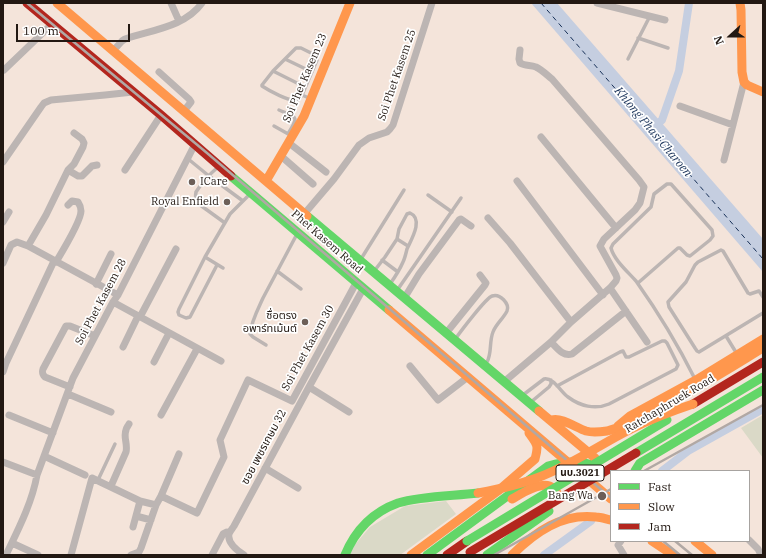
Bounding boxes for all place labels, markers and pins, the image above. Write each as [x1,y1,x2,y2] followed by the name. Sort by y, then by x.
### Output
[200,175,228,189] place label: ICare
[187,177,197,187] marker: ICare
[151,195,219,209] place label: Royal Enfield
[222,197,232,207] marker: Royal Enfield
[243,309,297,335] place label: ซื่อตรง อพาร์ทเม้นต์
[300,317,310,327] marker: ซื่อตรง อพาร์ทเม้นต์
[548,489,593,503] place label: Bang Wa
[596,490,608,502] marker: Bang Wa

